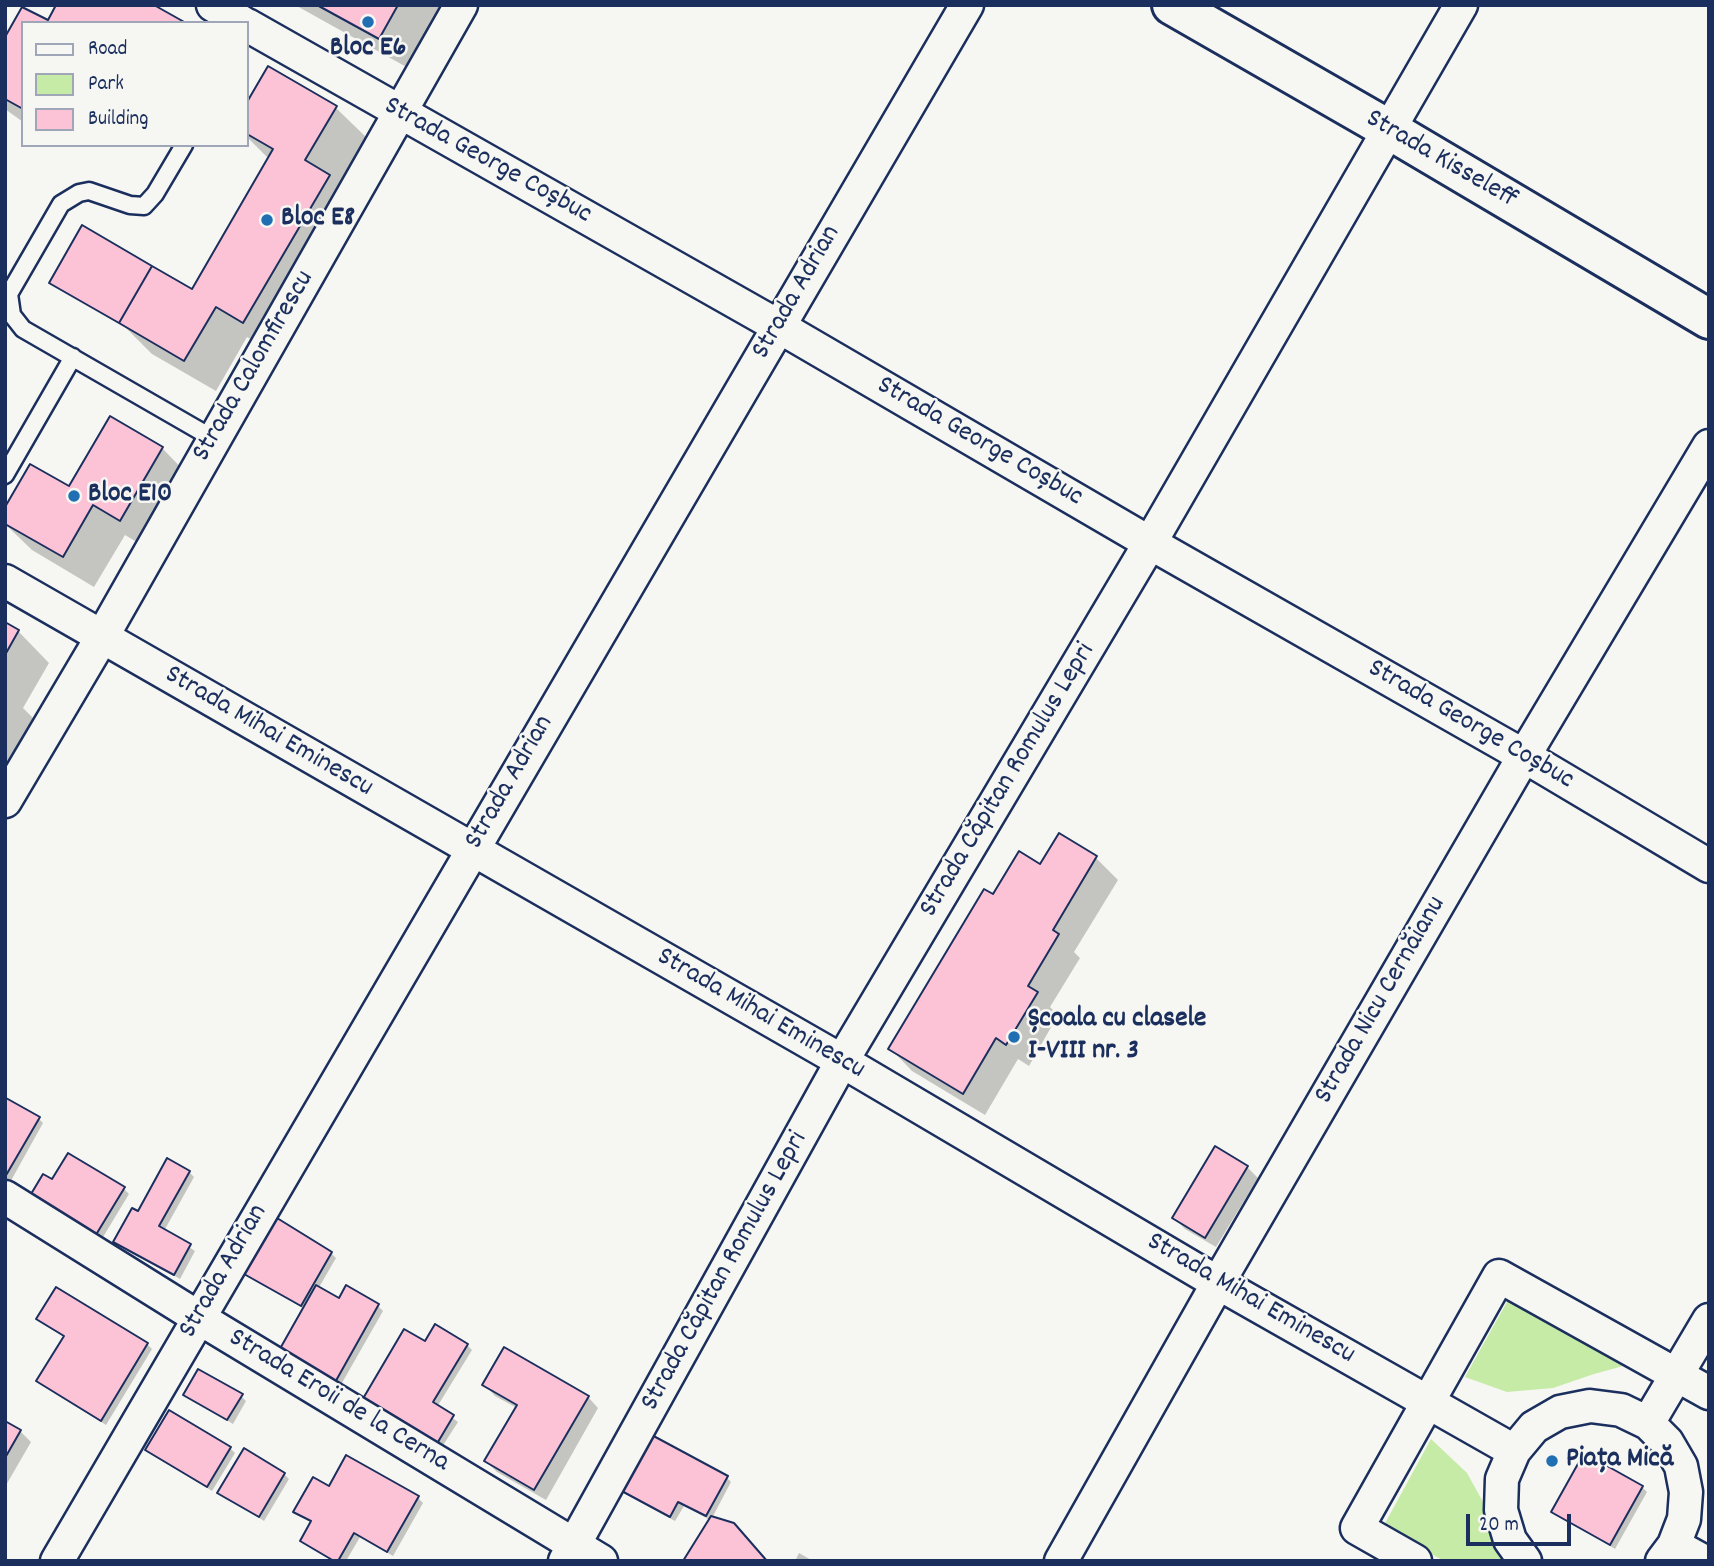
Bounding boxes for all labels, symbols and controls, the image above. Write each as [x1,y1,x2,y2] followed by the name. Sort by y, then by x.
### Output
[360,14,376,30] marker: Bloc E6
[21,21,248,147] legend
[330,33,406,67] place label: Bloc E6
[88,35,127,65] text: Road
[88,70,124,100] text: Park
[377,91,597,233] street label: Strada George Coșbuc
[1359,104,1523,218] street label: Strada Kisseleff
[88,105,148,135] text: Building
[281,203,355,237] place label: Bloc E8
[259,212,275,228] marker: Bloc E8
[746,220,850,366] street label: Strada Adrian
[187,266,323,468] street label: Strada Calomfirescu
[870,370,1088,516] street label: Strada George Coșbuc
[88,479,172,513] place label: Bloc E10
[66,488,82,504] marker: Bloc E10
[914,638,1104,924] street label: Strada Căpitan Romulus Lepri
[1361,653,1579,799] street label: Strada George Coșbuc
[158,660,378,806] street label: Strada Mihai Eminescu
[459,710,563,856] street label: Strada Adrian
[1309,891,1455,1111] street label: Strada Nicu Cernăianu
[650,942,870,1088] street label: Strada Mihai Eminescu
[1028,1004,1206,1070] place label: Școala cu clasele I-VIII nr. 3
[1006,1029,1022,1045] marker: Școala cu clasele I-VIII nr. 3
[635,1127,817,1417] street label: Strada Căpitan Romulus Lepri
[173,1199,277,1345] street label: Strada Adrian
[1140,1227,1360,1373] street label: Strada Mihai Eminescu
[221,1323,455,1481] street label: Strada Eroii de la Cerna
[1566,1444,1674,1478] place label: Piața Mică
[1544,1453,1560,1469] marker: Piața Mică
[1469,1500,1574,1544] scale bar
[1479,1511,1519,1541] text: 20 m

